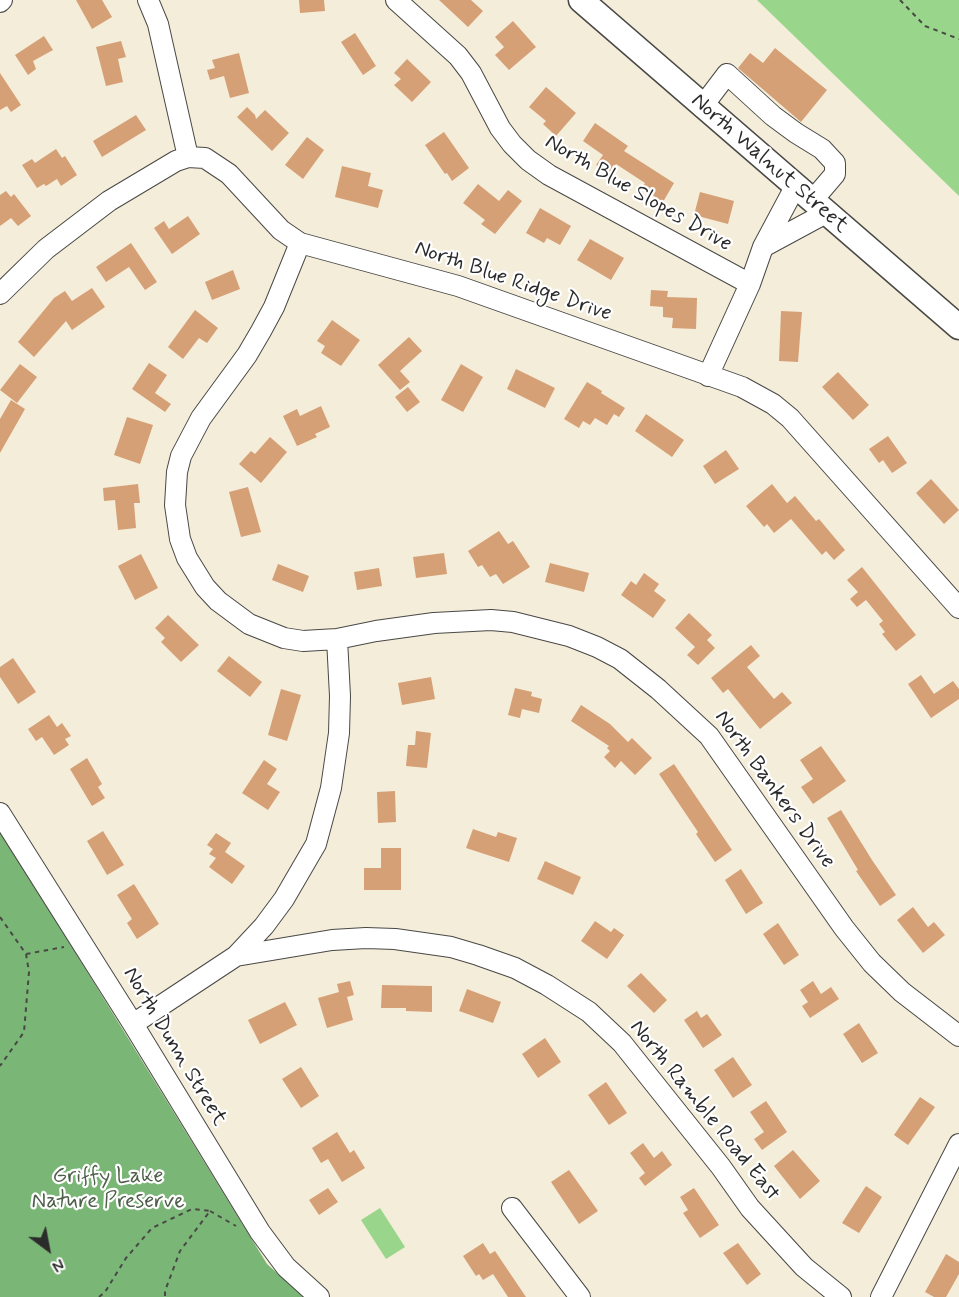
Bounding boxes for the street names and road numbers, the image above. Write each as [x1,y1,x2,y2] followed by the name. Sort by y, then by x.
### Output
[685,88,853,240] street label: North Walnut Street
[540,130,736,258] street label: North Blue Slopes Drive
[411,236,615,328] street label: North Blue Ridge Drive
[708,706,840,874] street label: North Bankers Drive
[116,963,232,1131] street label: North Dunn Street
[623,1015,785,1207] street label: North Ramble Road East

